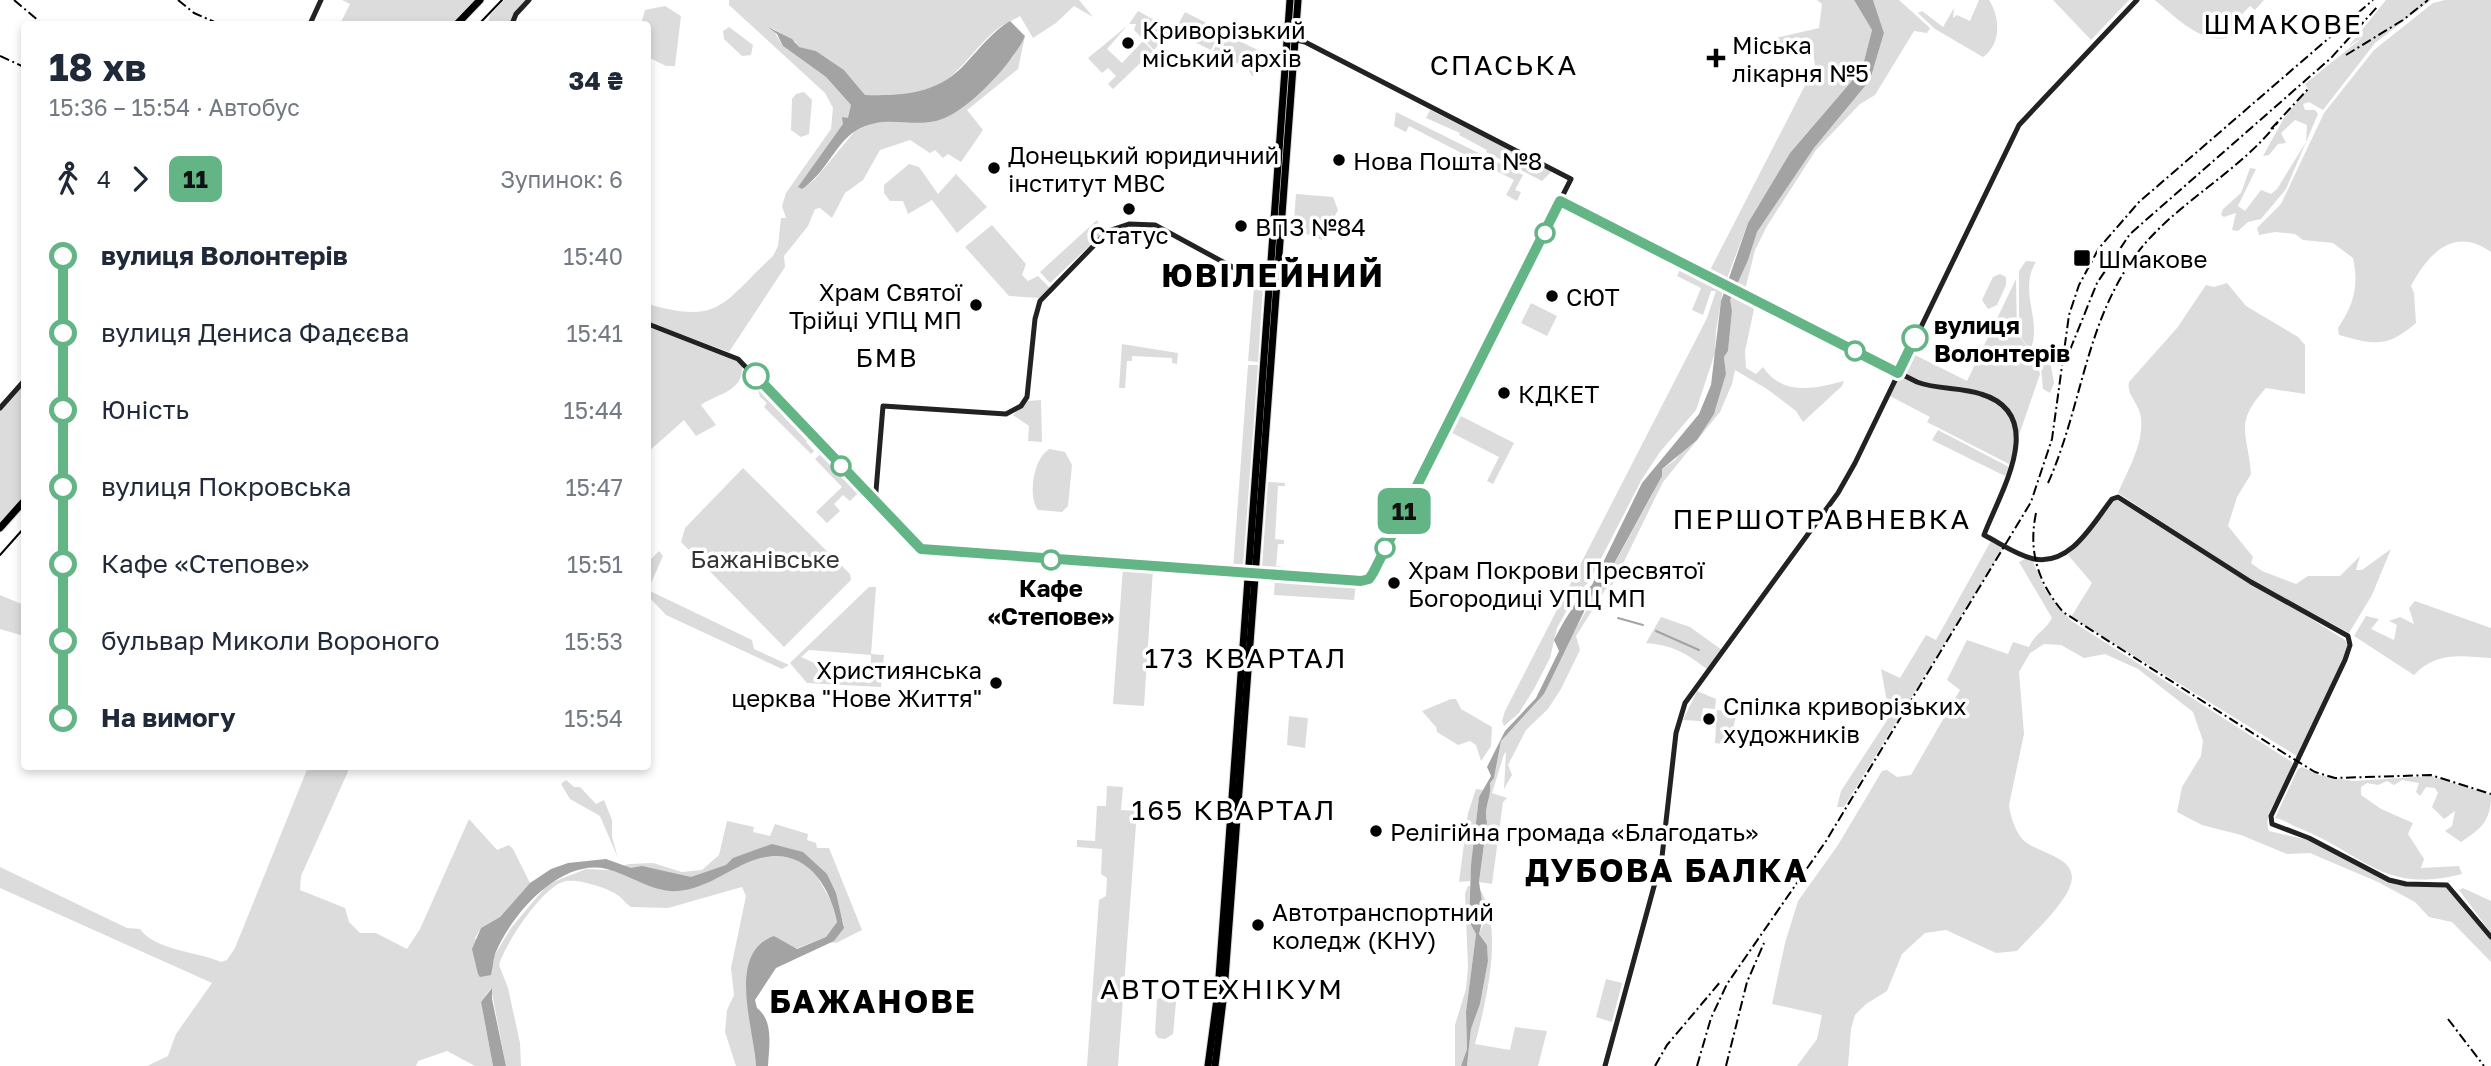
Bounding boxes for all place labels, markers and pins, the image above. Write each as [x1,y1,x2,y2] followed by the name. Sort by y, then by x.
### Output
[1142,15,1306,72] place label: Криворізький міський архів
[1732,30,1869,87] place label: Міська лікарня №5
[1120,35,1136,51] marker: Криворізький міський архів
[1706,48,1726,68] marker: Міська лікарня №5
[1008,140,1279,197] place label: Донецький юридичний інститут МВС
[1353,146,1542,175] place label: Нова Пошта №8
[1331,152,1347,168] marker: Нова Пошта №8
[986,160,1002,176] marker: Донецький юридичний інститут МВС
[1121,201,1137,217] marker: Статус
[1255,212,1366,241] place label: ВПЗ №84
[1233,218,1249,234] marker: ВПЗ №84
[1089,220,1169,249] place label: Статус
[1535,223,1555,243] unlabelled marker
[2098,244,2207,273] place label: Шмакове
[2072,248,2092,268] marker: Шмакове
[789,277,964,334] place label: Храм Святої Трійці УПЦ МП
[1566,282,1620,311] place label: СЮТ
[1544,288,1560,304] marker: СЮТ
[968,297,984,313] marker: Храм Святої Трійці УПЦ МП
[1934,310,2070,367] place label: вулиця Волонтерів
[1902,325,1928,351] marker: вулиця Волонтерів
[1845,341,1865,361] unlabelled marker
[743,363,769,389] unlabelled marker
[1518,379,1599,408] place label: КДКЕТ
[1496,385,1512,401] marker: КДКЕТ
[831,456,851,476] unlabelled marker
[1375,538,1395,558] unlabelled marker
[1041,550,1061,570] marker: Кафе «Степове»
[1408,555,1706,612] place label: Храм Покрови Пресвятої Богородиці УПЦ МП
[988,573,1114,630] place label: Кафе «Степове»
[1386,575,1402,591] marker: Храм Покрови Пресвятої Богородиці УПЦ МП
[731,655,982,712] place label: Християнська церква "Нове Життя"
[988,675,1004,691] marker: Християнська церква "Нове Життя"
[1723,691,1967,748] place label: Спілка криворізьких художників
[1701,711,1717,727] marker: Спілка криворізьких художників
[1390,817,1758,846] place label: Релігійна громада «Благодать»
[1368,823,1384,839] marker: Релігійна громада «Благодать»
[1272,897,1494,954] place label: Автотранспортний коледж (КНУ)
[1250,917,1266,933] marker: Автотранспортний коледж (КНУ)

